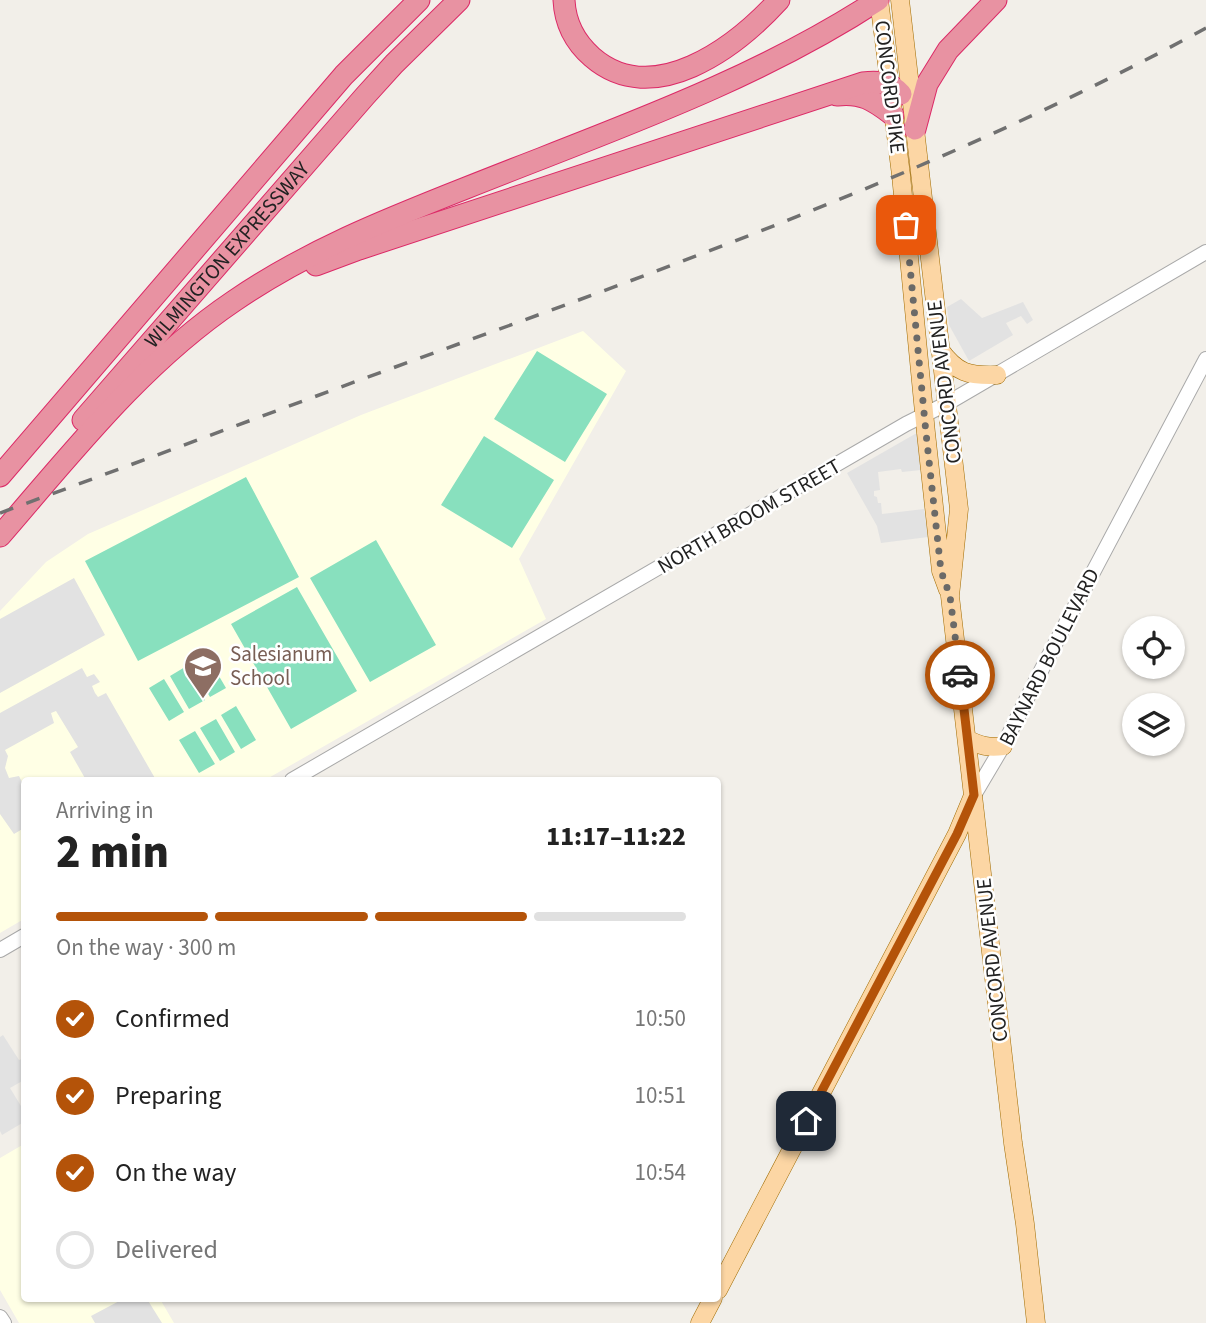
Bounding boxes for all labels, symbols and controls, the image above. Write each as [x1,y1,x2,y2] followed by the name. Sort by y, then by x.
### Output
[867,19,913,155] street label: CONCORD PIKE
[137,154,317,355] street label: WILMINGTON EXPRESSWAY
[876,195,936,255] pin
[887,206,925,244] icon: bag
[919,299,969,465] street label: CONCORD AVENUE
[652,451,846,581] street label: NORTH BROOM STREET
[991,563,1107,751] street label: BAYNARD BOULEVARD
[1122,616,1185,756] map controls
[1122,616,1185,679] button: locate
[230,639,332,693] place label: Salesianum School
[925,640,995,710] courier
[182,645,224,700] school or university icon: Salesianum School
[941,656,979,694] icon: car
[1122,693,1185,756] button: layers
[56,794,154,827] text: Arriving in
[546,818,686,855] text: 11:17–11:22
[56,820,169,885] text: 2 min
[968,877,1016,1043] street label: CONCORD AVENUE
[56,931,236,964] text: On the way · 300 m
[56,1000,94,1038] icon: check
[115,1000,230,1037] text: Confirmed
[635,1002,686,1035] text: 10:50
[56,1077,94,1115] icon: check
[115,1077,221,1114] text: Preparing
[635,1079,686,1112] text: 10:51
[776,1091,836,1151] pin
[787,1102,825,1140] icon: home
[56,1154,94,1192] icon: check
[115,1154,236,1191] text: On the way
[635,1156,686,1189] text: 10:54
[115,1231,218,1268] text: Delivered

